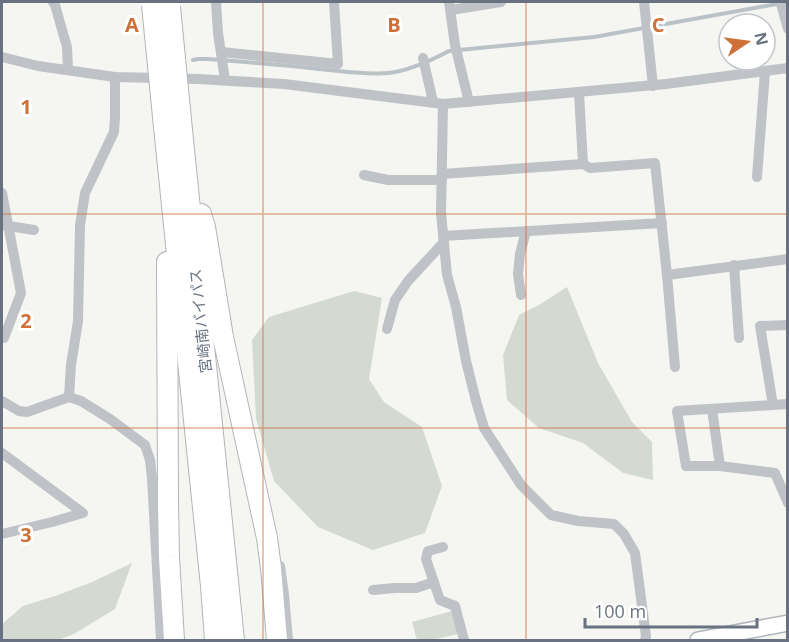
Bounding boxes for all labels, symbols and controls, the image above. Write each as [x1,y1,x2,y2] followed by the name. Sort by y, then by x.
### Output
[125,11,139,38] text: A
[387,11,401,38] text: B
[652,11,665,38] text: C
[717,12,777,72] north arrow
[749,30,774,47] text: N
[20,93,32,120] text: 1
[185,268,215,374] street label: 宮崎南バイパス
[20,307,32,334] text: 2
[20,521,32,548] text: 3
[585,591,758,629] scale bar
[594,599,646,623] text: 100 m

